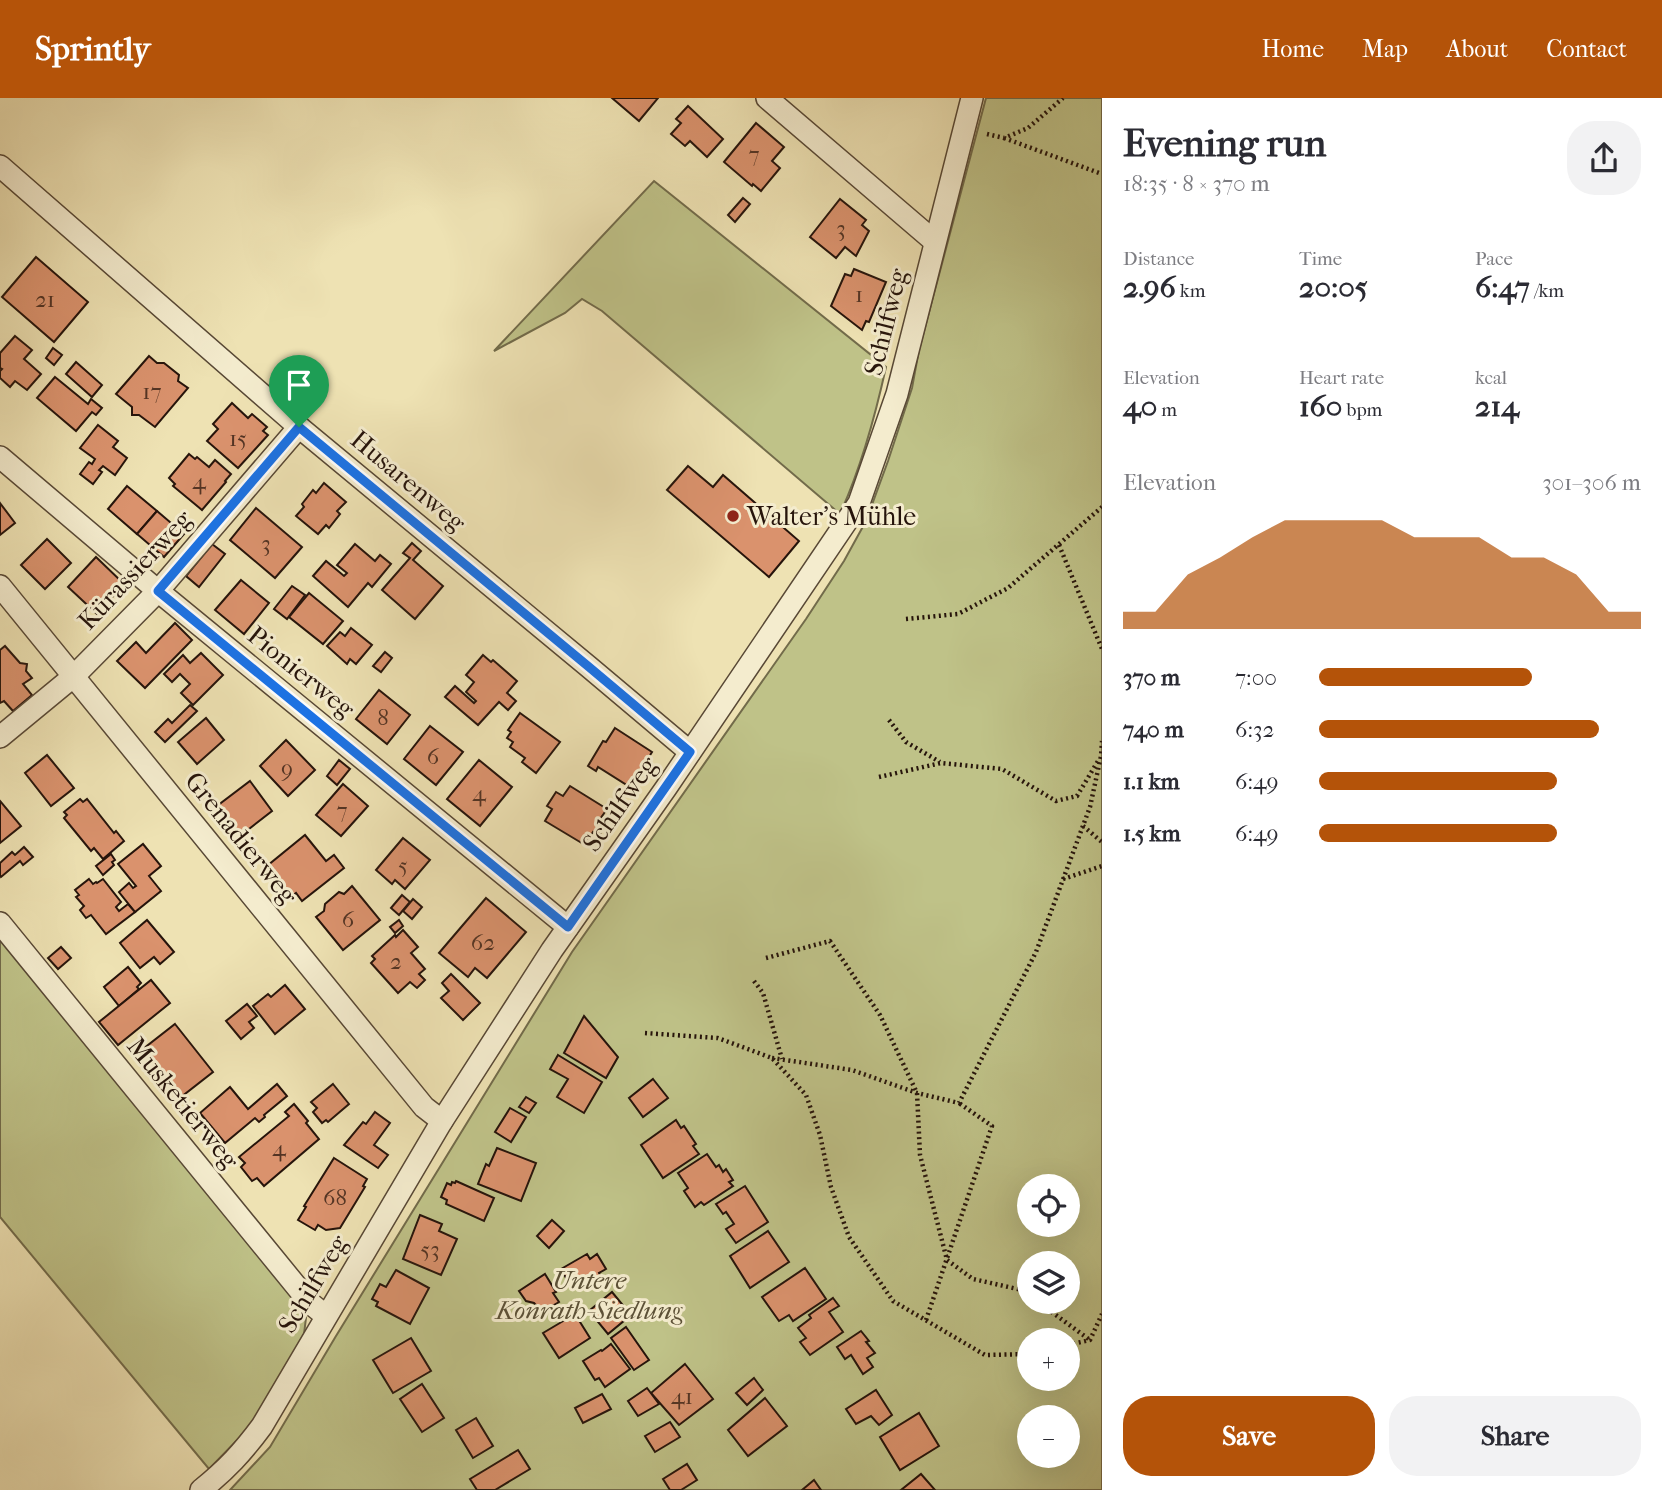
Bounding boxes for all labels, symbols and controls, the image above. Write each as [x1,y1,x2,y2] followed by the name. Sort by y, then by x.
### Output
[35,30,150,69] text: Sprintly
[1262,35,1324,63] text: Home
[1362,35,1408,63] text: Map
[1446,35,1508,63] text: About
[1546,35,1627,63] text: Contact
[1123,121,1326,166] text: Evening run
[1567,121,1641,195] button: share
[748,141,760,168] house number: 7
[1123,170,1270,197] text: 18:35 · 8 × 370 m
[836,215,846,242] house number: 3
[1123,248,1194,270] text: Distance
[1299,248,1342,270] text: Time
[1475,248,1513,270] text: Pace
[858,264,914,379] street label: Schilfweg
[1123,270,1176,305] text: 2.96
[1299,270,1368,305] text: 20:05
[1475,270,1530,305] text: 6:47
[1176,280,1205,302] text: km
[1530,280,1564,302] text: /km
[855,281,863,308] house number: 1
[35,286,55,313] house number: 21
[269,355,329,427] pin
[280,366,318,404] icon: arrive
[1123,367,1200,389] text: Elevation
[1299,367,1384,389] text: Heart rate
[1475,367,1507,389] text: kcal
[142,378,162,405] house number: 17
[1123,389,1157,424] text: 40
[1299,389,1342,424] text: 160
[1475,389,1519,424] text: 214
[1157,399,1177,421] text: m
[1342,399,1382,421] text: bpm
[344,424,473,539] street label: Husarenweg
[229,425,247,452] house number: 15
[192,468,207,495] house number: 4
[1123,469,1216,496] text: Elevation
[1542,469,1641,496] text: 301–306 m
[746,501,916,532] place label: Walter's Mühle
[72,503,199,636] street label: Kürassierweg
[725,508,741,524] marker: Walter's Mühle
[261,530,271,557] house number: 3
[241,620,362,725] street label: Pionierweg
[1123,664,1180,691] text: 370 m
[1235,664,1277,691] text: 7:00
[377,704,389,731] house number: 8
[1123,716,1184,743] text: 740 m
[1235,716,1274,743] text: 6:32
[427,743,440,770] house number: 6
[576,750,665,857] street label: Schilfweg
[281,755,293,782] house number: 9
[178,766,304,911] street label: Grenadierweg
[1123,768,1180,795] text: 1.1 km
[1235,768,1279,795] text: 6:49
[472,780,487,807] house number: 4
[336,797,348,824] house number: 7
[1123,820,1181,847] text: 1.5 km
[1235,820,1279,847] text: 6:49
[398,852,408,879] house number: 5
[342,906,355,933] house number: 6
[471,929,495,956] house number: 62
[390,948,402,975] house number: 2
[121,1031,246,1176] street label: Musketierweg
[272,1135,287,1162] house number: 4
[1017,1174,1080,1468] map controls
[1017,1174,1080,1237] button: locate
[323,1184,347,1211] house number: 68
[272,1228,355,1339] street label: Schilfweg
[420,1236,440,1263] house number: 53
[1017,1251,1080,1314] button: layers
[494,1265,683,1326] park label: Untere Konrath-Siedlung
[1017,1328,1080,1391] button: +
[671,1383,693,1410] house number: 41
[1123,1396,1375,1476] button: Save
[1389,1396,1641,1476] button: Share
[1017,1405,1080,1468] button: −

